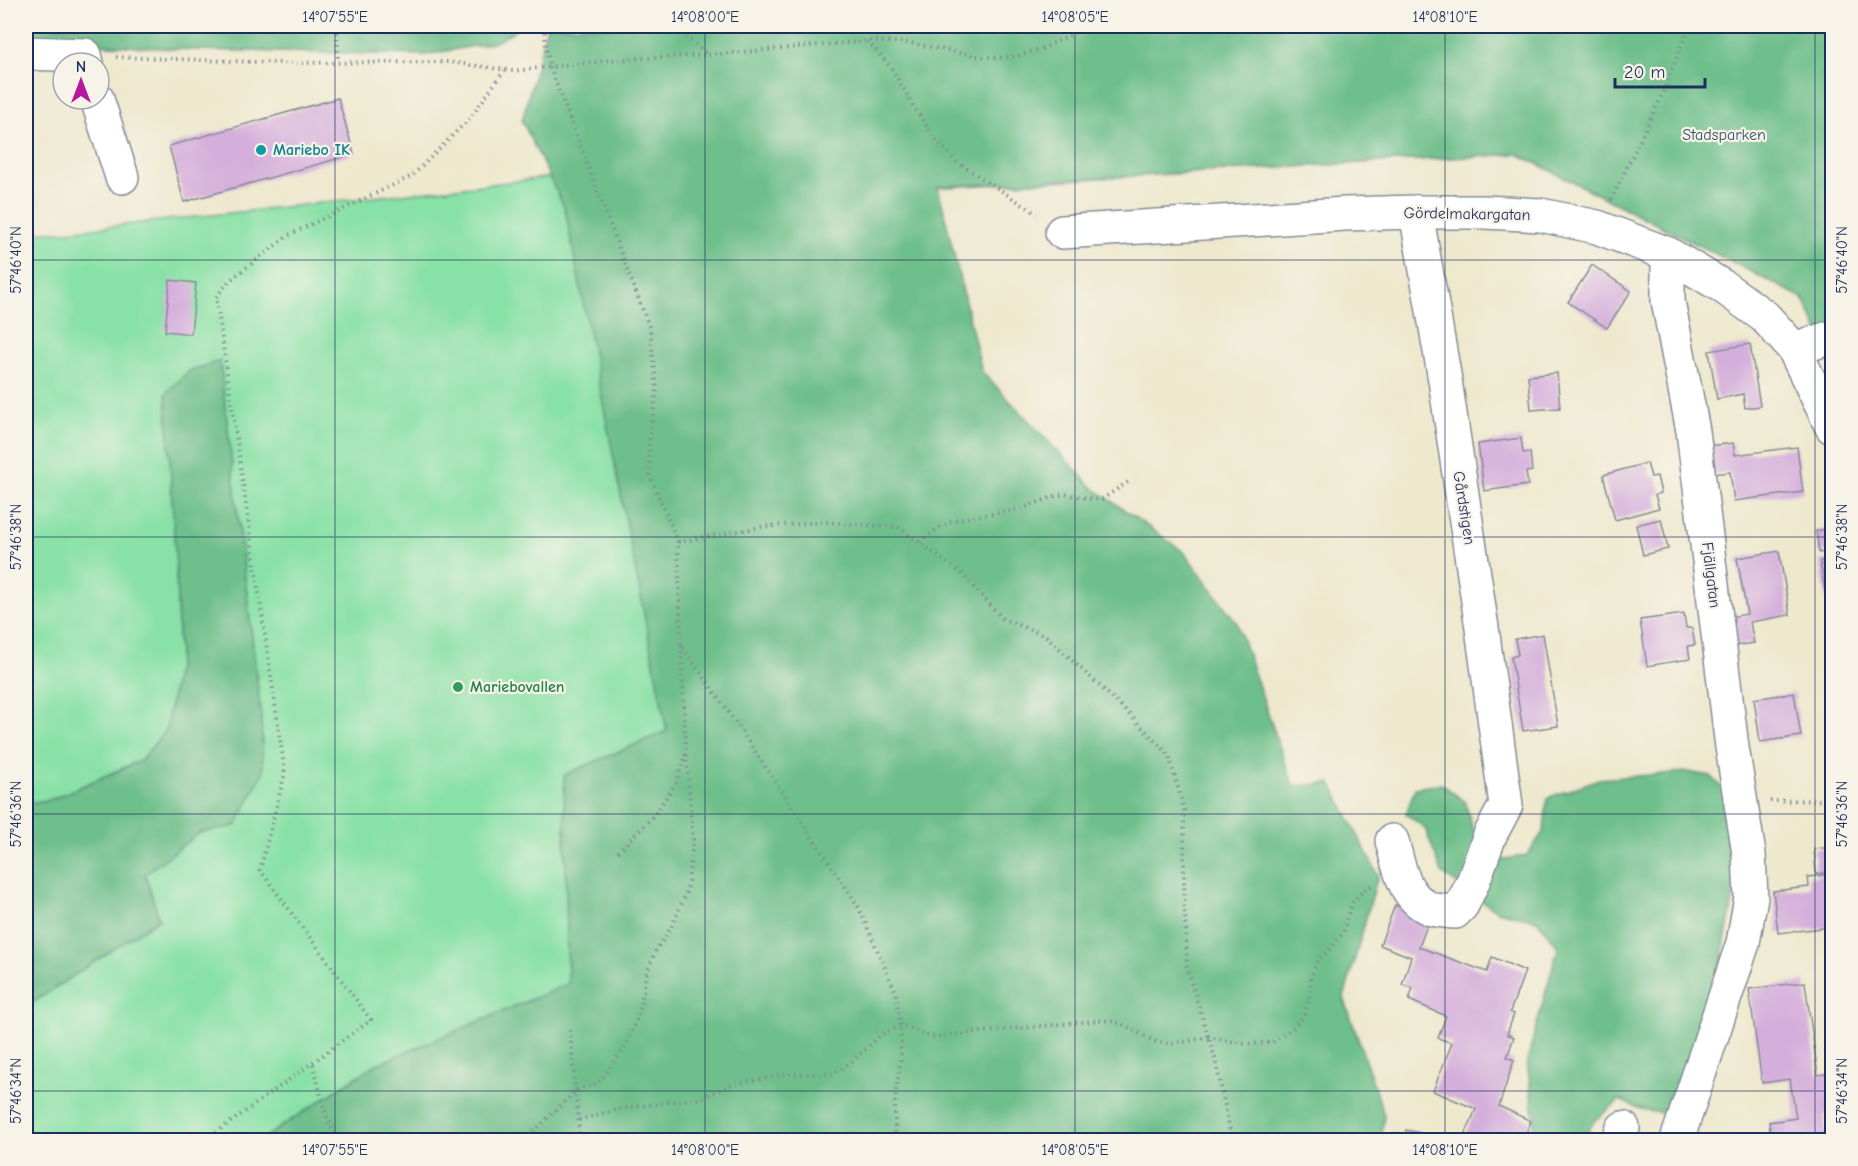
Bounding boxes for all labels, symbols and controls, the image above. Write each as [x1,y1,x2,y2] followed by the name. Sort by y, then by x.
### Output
[302,8,368,26] text: 14°07'55"E
[671,8,739,26] text: 14°08'00"E
[1041,8,1109,26] text: 14°08'05"E
[1413,8,1477,26] text: 14°08'10"E
[51,51,111,111] north arrow
[1615,51,1705,89] scale bar
[76,58,86,76] text: N
[1624,62,1665,83] text: 20 m
[1682,126,1766,144] park label: Stadsparken
[273,141,350,159] place label: Mariebo IK
[254,143,268,157] marker: Mariebo IK
[1403,204,1531,224] street label: Gördelmakargatan
[7,226,25,294] text: 57°46'40"N
[1833,226,1851,294] text: 57°46'40"N
[1449,470,1479,546] street label: Gårdstigen
[7,504,25,570] text: 57°46'38"N
[1833,504,1851,570] text: 57°46'38"N
[1698,541,1724,609] street label: Fjällgatan
[470,678,565,696] place label: Mariebovallen
[451,680,465,694] marker: Mariebovallen
[7,781,25,847] text: 57°46'36"N
[1833,781,1851,847] text: 57°46'36"N
[7,1058,25,1124] text: 57°46'34"N
[1833,1058,1851,1124] text: 57°46'34"N
[302,1141,368,1159] text: 14°07'55"E
[671,1141,739,1159] text: 14°08'00"E
[1041,1141,1109,1159] text: 14°08'05"E
[1413,1141,1477,1159] text: 14°08'10"E

